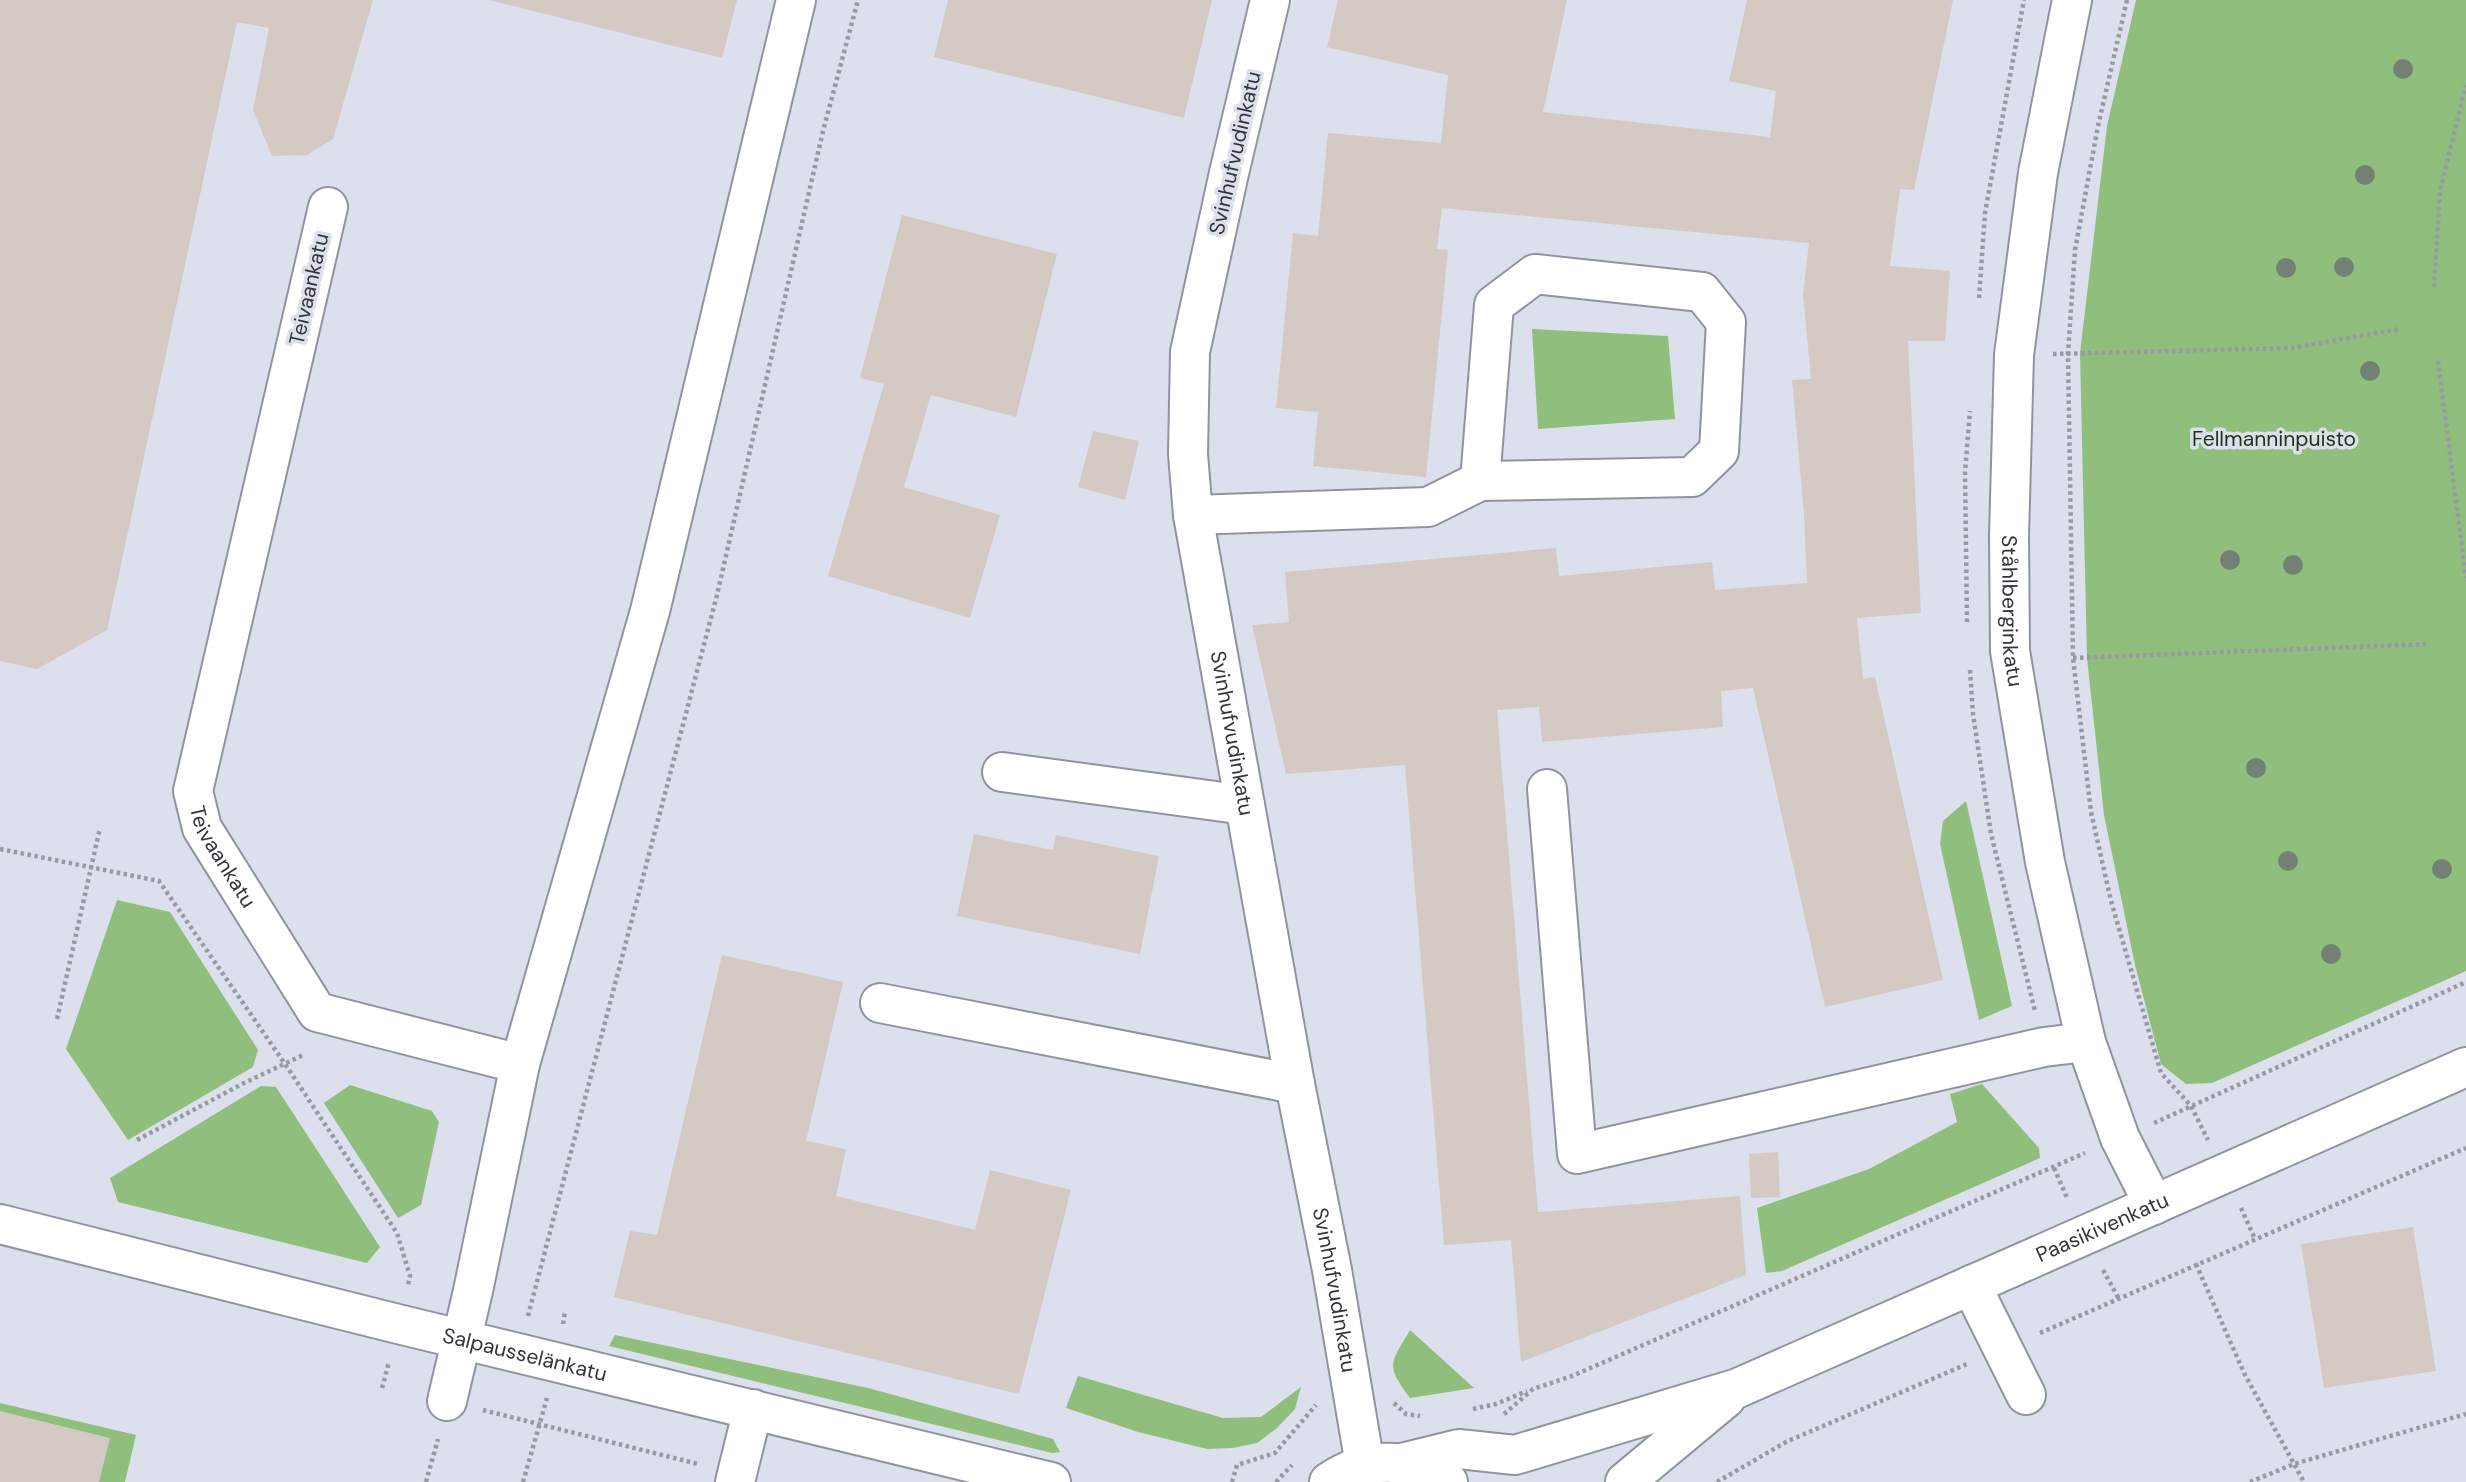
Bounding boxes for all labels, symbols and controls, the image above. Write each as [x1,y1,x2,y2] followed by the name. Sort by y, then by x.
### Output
[1203,69,1267,237] street label: Svinhufvudinkatu
[283,230,335,348] street label: Teivaankatu
[2192,425,2356,453] park label: Fellmanninpuisto
[1995,535,2030,689] street label: Ståhlberginkatu
[1204,649,1261,818] street label: Svinhufvudinkatu
[183,803,262,913] street label: Teivaankatu
[2032,1186,2173,1269] street label: Paasikivenkatu
[1306,1205,1363,1374] street label: Svinhufvudinkatu
[440,1321,610,1388] street label: Salpausselänkatu

